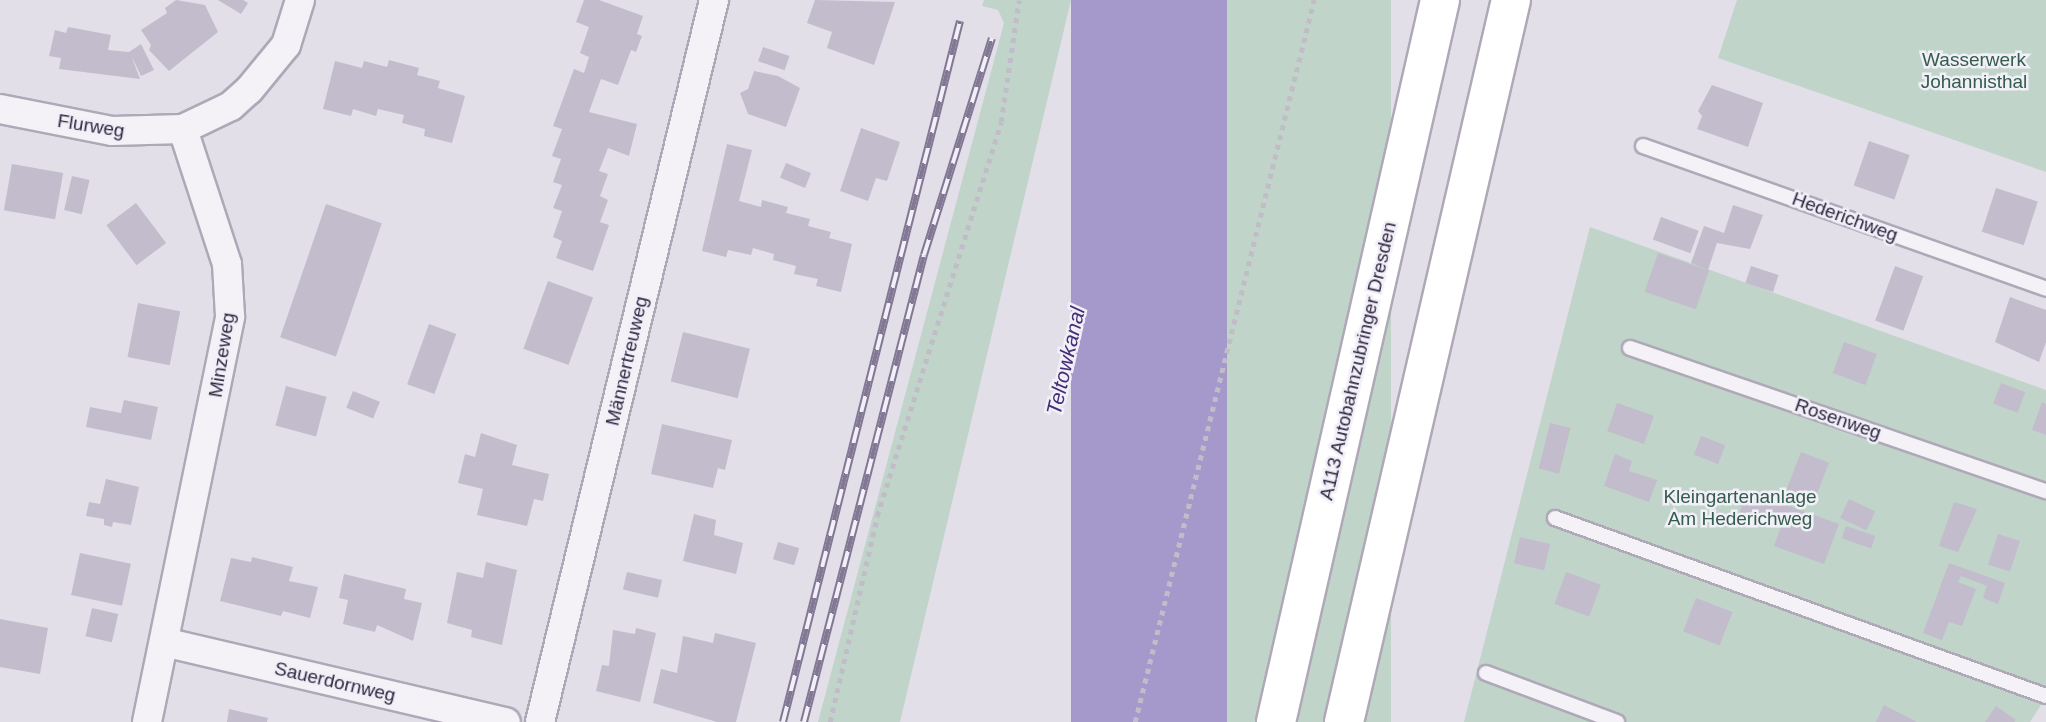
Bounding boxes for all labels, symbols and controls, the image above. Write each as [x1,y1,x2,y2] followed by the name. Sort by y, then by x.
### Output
[1921,49,2027,93] park label: Wasserwerk Johannisthal
[56,109,126,143] street label: Flurweg
[1789,187,1901,247] street label: Hederichweg
[1315,219,1401,503] street label: A113 Autobahnzubringer Dresden
[601,294,653,428] street label: Männertreuweg
[1041,305,1091,417] water label: Teltowkanal
[204,311,240,399] street label: Minzeweg
[1792,394,1884,444] street label: Rosenweg
[1663,486,1817,530] park label: Kleingartenanlage Am Hederichweg
[272,657,398,707] street label: Sauerdornweg

